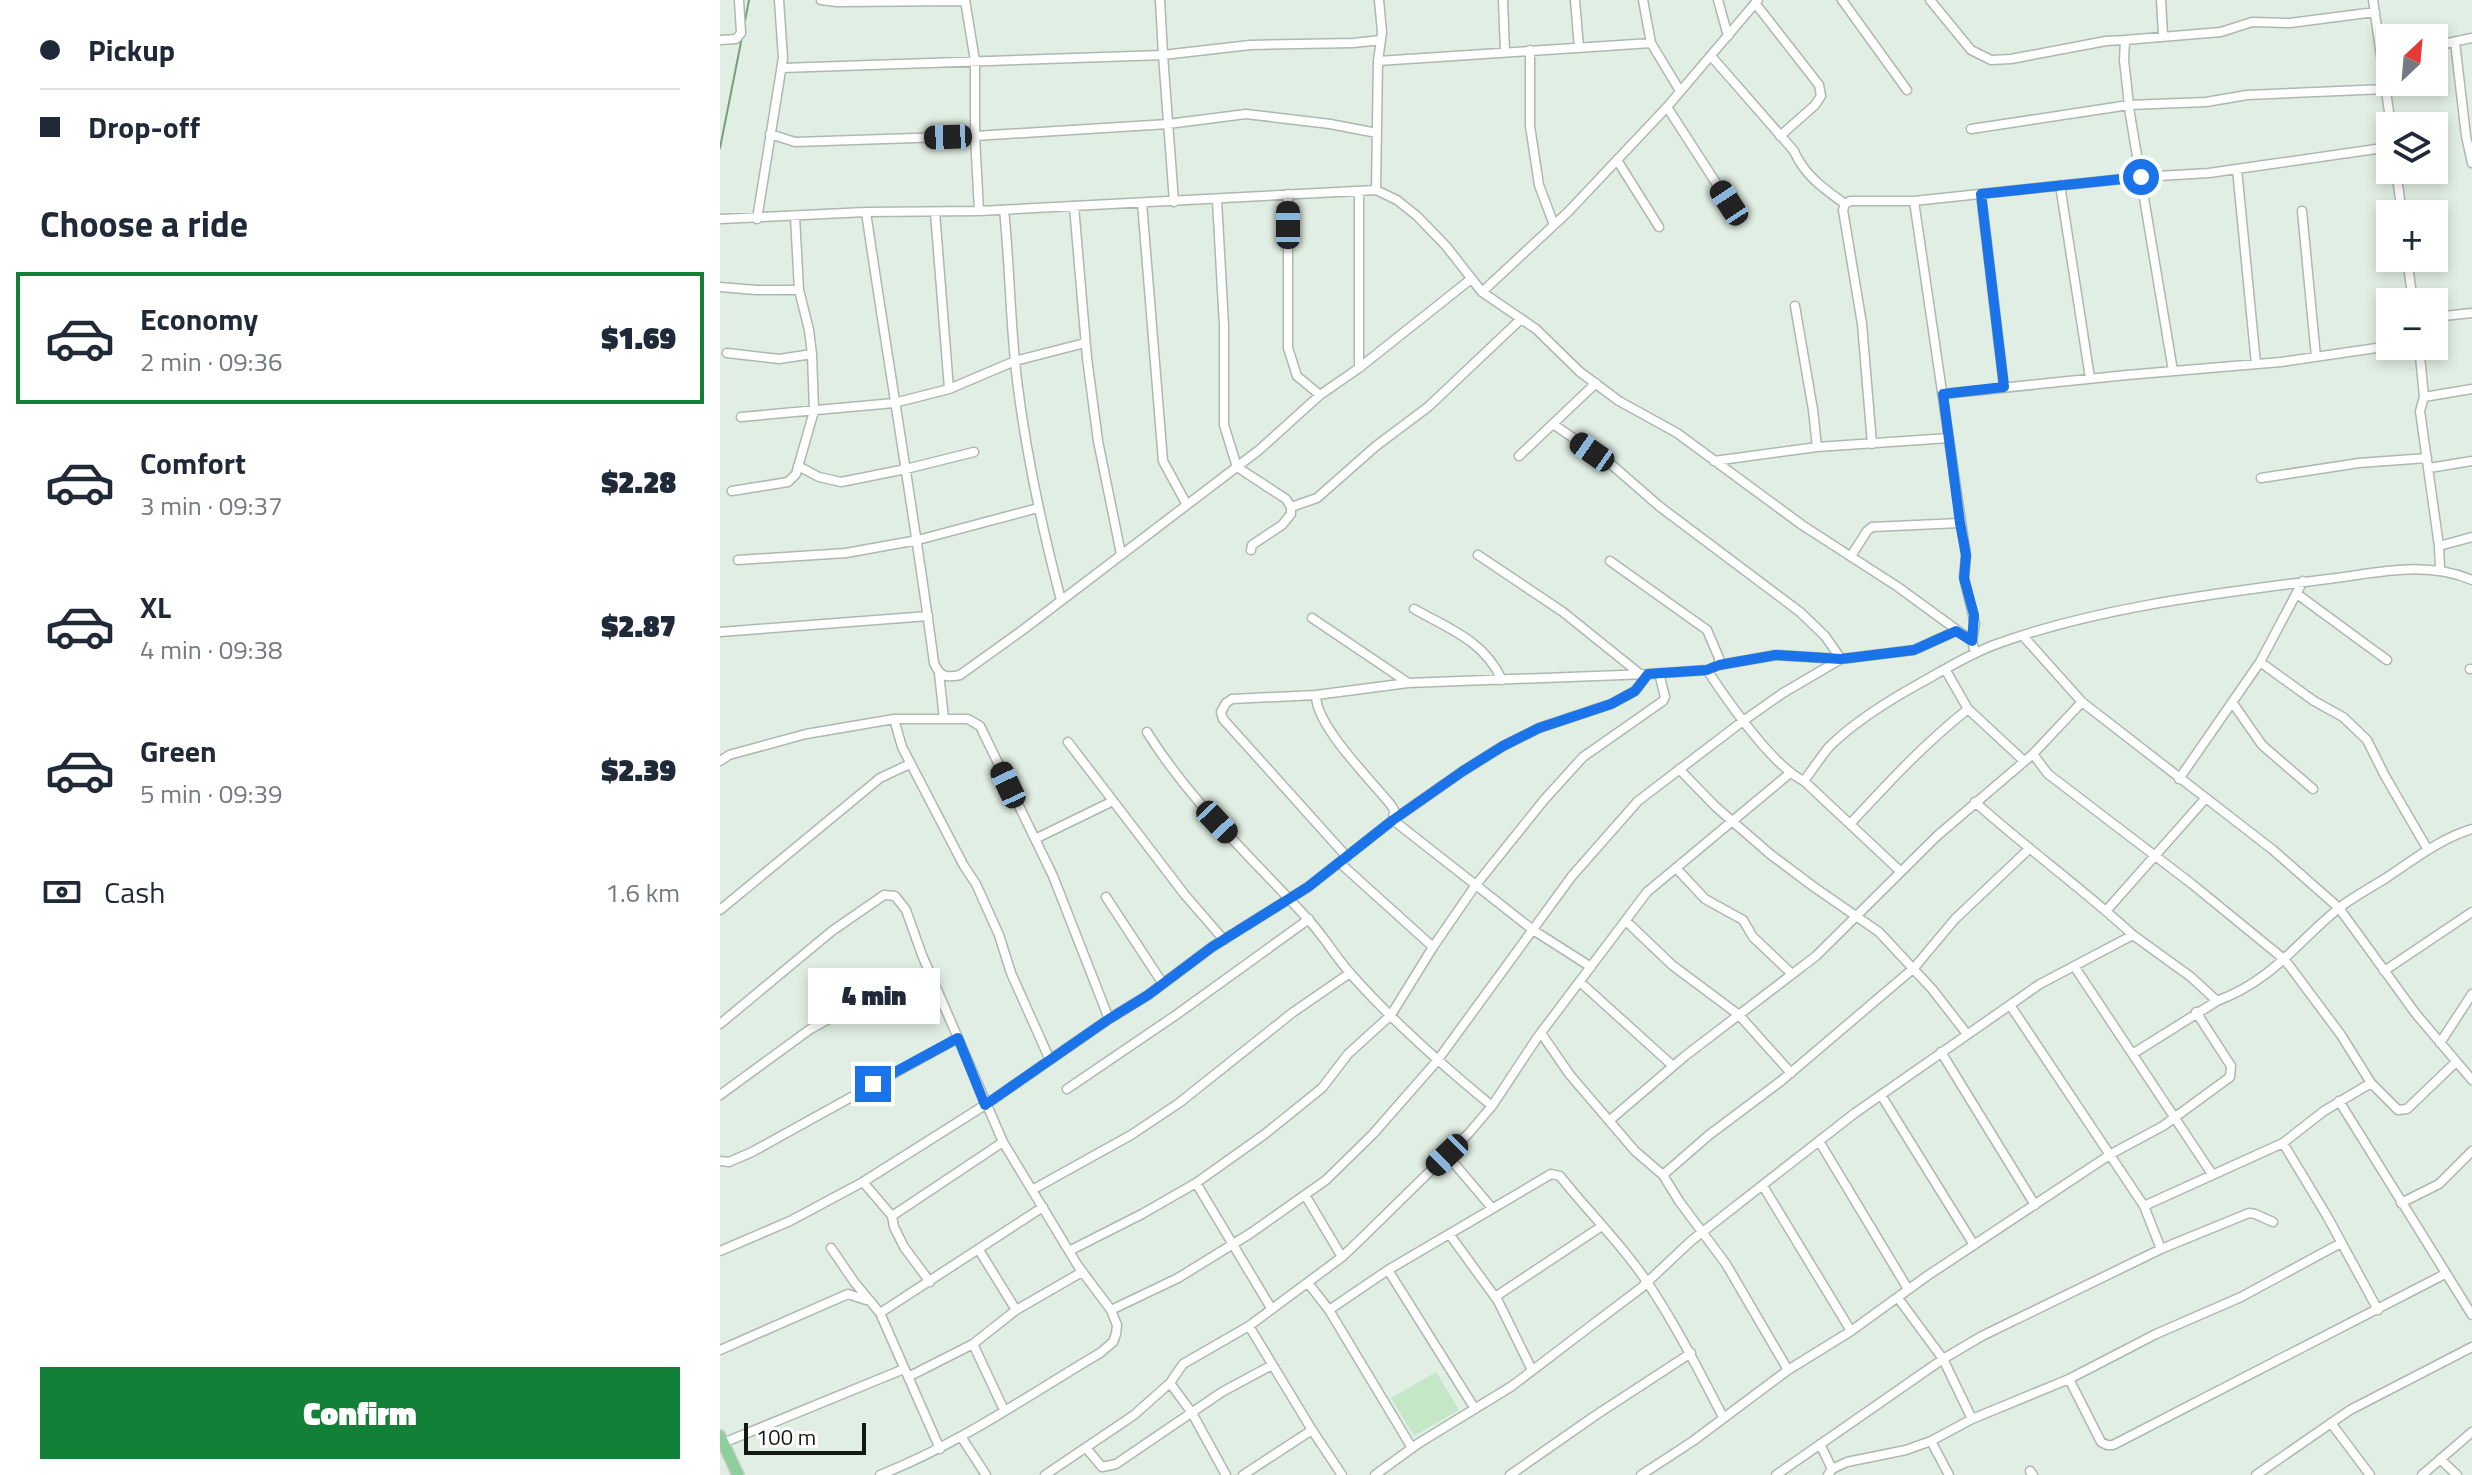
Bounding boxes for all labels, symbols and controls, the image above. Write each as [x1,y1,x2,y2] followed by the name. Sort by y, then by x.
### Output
[2376,24,2448,96] north arrow
[2376,24,2448,360] map controls
[88,27,175,73] text: Pickup
[88,104,200,150] text: Drop-off
[2376,112,2448,184] button: layers
[924,124,972,150] car
[2123,159,2159,195] route start
[1706,176,1752,230] car
[40,196,248,251] text: Choose a ride
[2376,200,2448,272] button: +
[1276,201,1300,249] car
[2376,288,2448,360] button: −
[140,296,258,342] text: Economy
[44,302,116,374] icon: car
[602,315,676,361] text: $1.69
[140,342,283,381] text: 2 min · 09:36
[1565,428,1619,476] car
[140,440,246,486] text: Comfort
[44,446,116,518] icon: car
[602,459,676,505] text: $2.28
[140,486,283,525] text: 3 min · 09:37
[140,584,171,630] text: XL
[44,590,116,662] icon: car
[602,603,676,649] text: $2.87
[140,630,283,669] text: 4 min · 09:38
[140,728,217,774] text: Green
[44,734,116,806] icon: car
[602,747,676,793] text: $2.39
[987,758,1029,812] car
[140,774,283,813] text: 5 min · 09:39
[1192,796,1242,848] car
[104,869,165,915] text: Cash
[40,870,84,914] icon: cash
[605,873,680,912] text: 1.6 km
[807,968,939,1024] callout: 4 min
[842,976,906,1015] text: 4 min
[855,1066,891,1102] route end
[1421,1130,1473,1180] car
[40,1367,680,1459] button: Confirm
[744,1419,866,1455] scale bar
[756,1420,816,1454] text: 100 m

